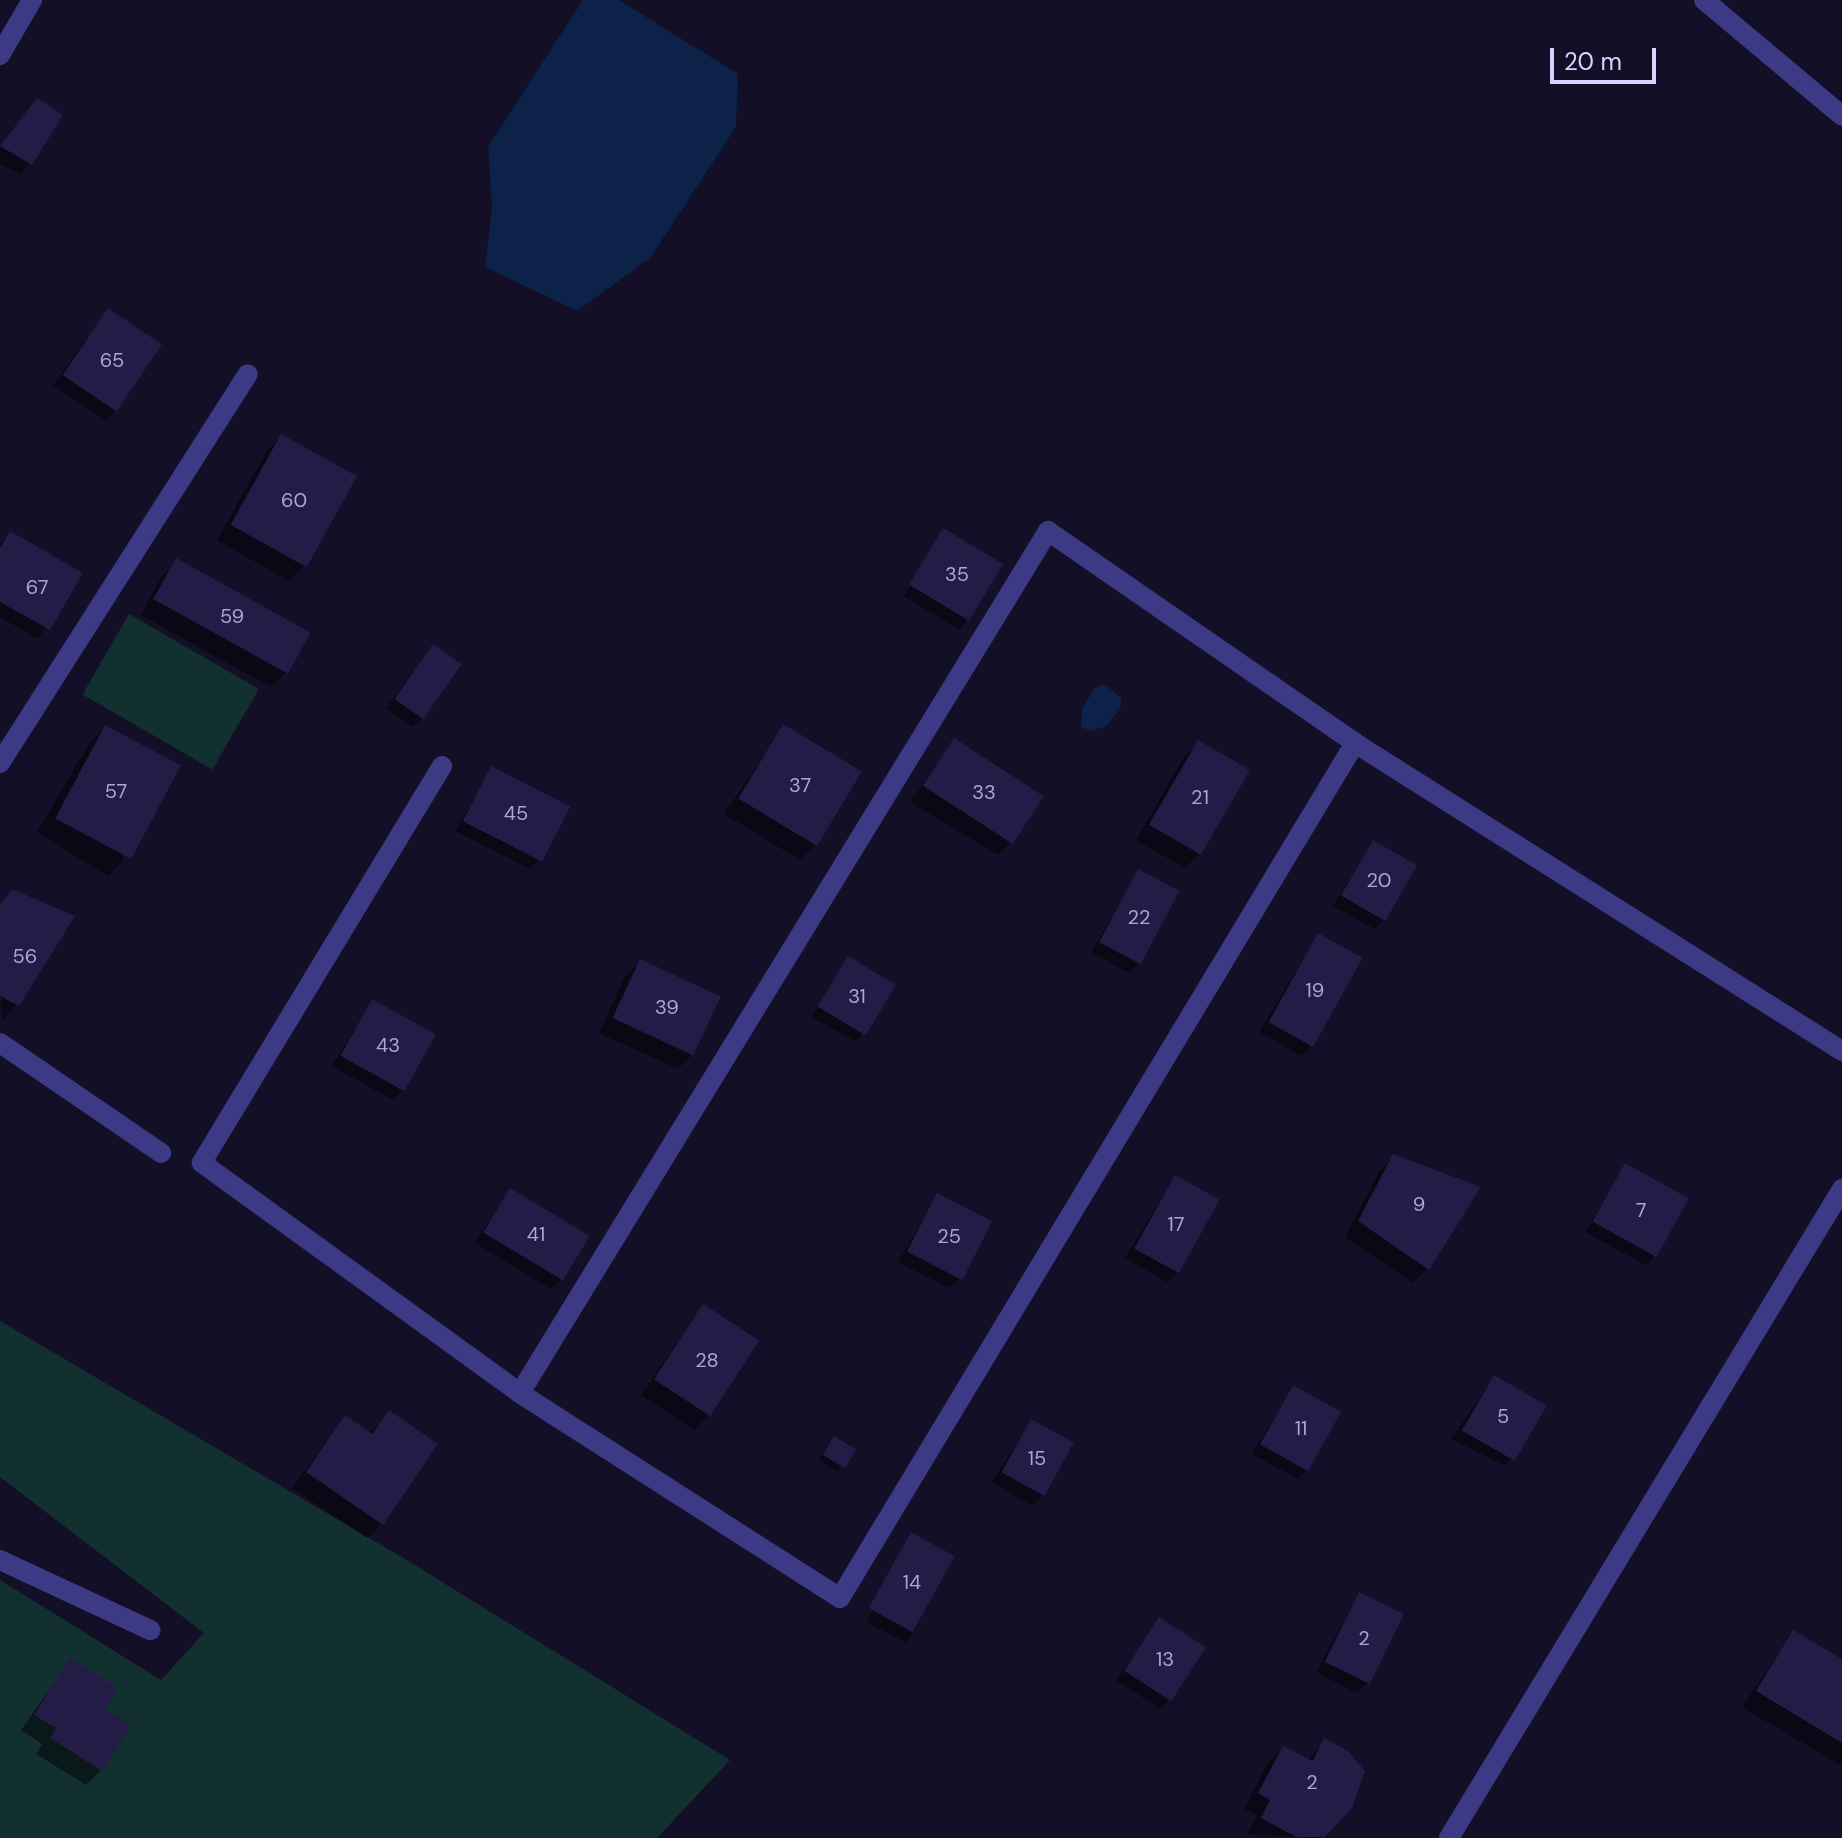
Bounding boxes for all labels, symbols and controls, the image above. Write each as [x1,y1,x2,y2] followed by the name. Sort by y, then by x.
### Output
[1554,32,1660,82] scale bar
[1564,46,1622,77] text: 20 m
[100,348,124,372] house number: 65
[281,488,307,512] house number: 60
[945,562,969,586] house number: 35
[26,575,48,599] house number: 67
[220,604,244,628] house number: 59
[789,773,811,797] house number: 37
[105,779,127,803] house number: 57
[972,780,996,804] house number: 33
[1191,785,1209,809] house number: 21
[504,801,528,825] house number: 45
[1367,868,1391,892] house number: 20
[1127,905,1151,929] house number: 22
[13,944,37,968] house number: 56
[1306,978,1324,1002] house number: 19
[848,984,866,1008] house number: 31
[655,995,679,1019] house number: 39
[376,1033,400,1057] house number: 43
[1413,1192,1425,1216] house number: 9
[1636,1198,1646,1222] house number: 7
[1168,1212,1184,1236] house number: 17
[527,1222,545,1246] house number: 41
[937,1224,961,1248] house number: 25
[695,1348,719,1372] house number: 28
[1497,1404,1509,1428] house number: 5
[1295,1416,1307,1440] house number: 11
[1028,1446,1046,1470] house number: 15
[903,1570,921,1594] house number: 14
[1358,1626,1370,1650] house number: 2
[1156,1647,1174,1671] house number: 13
[1306,1770,1318,1794] house number: 2

